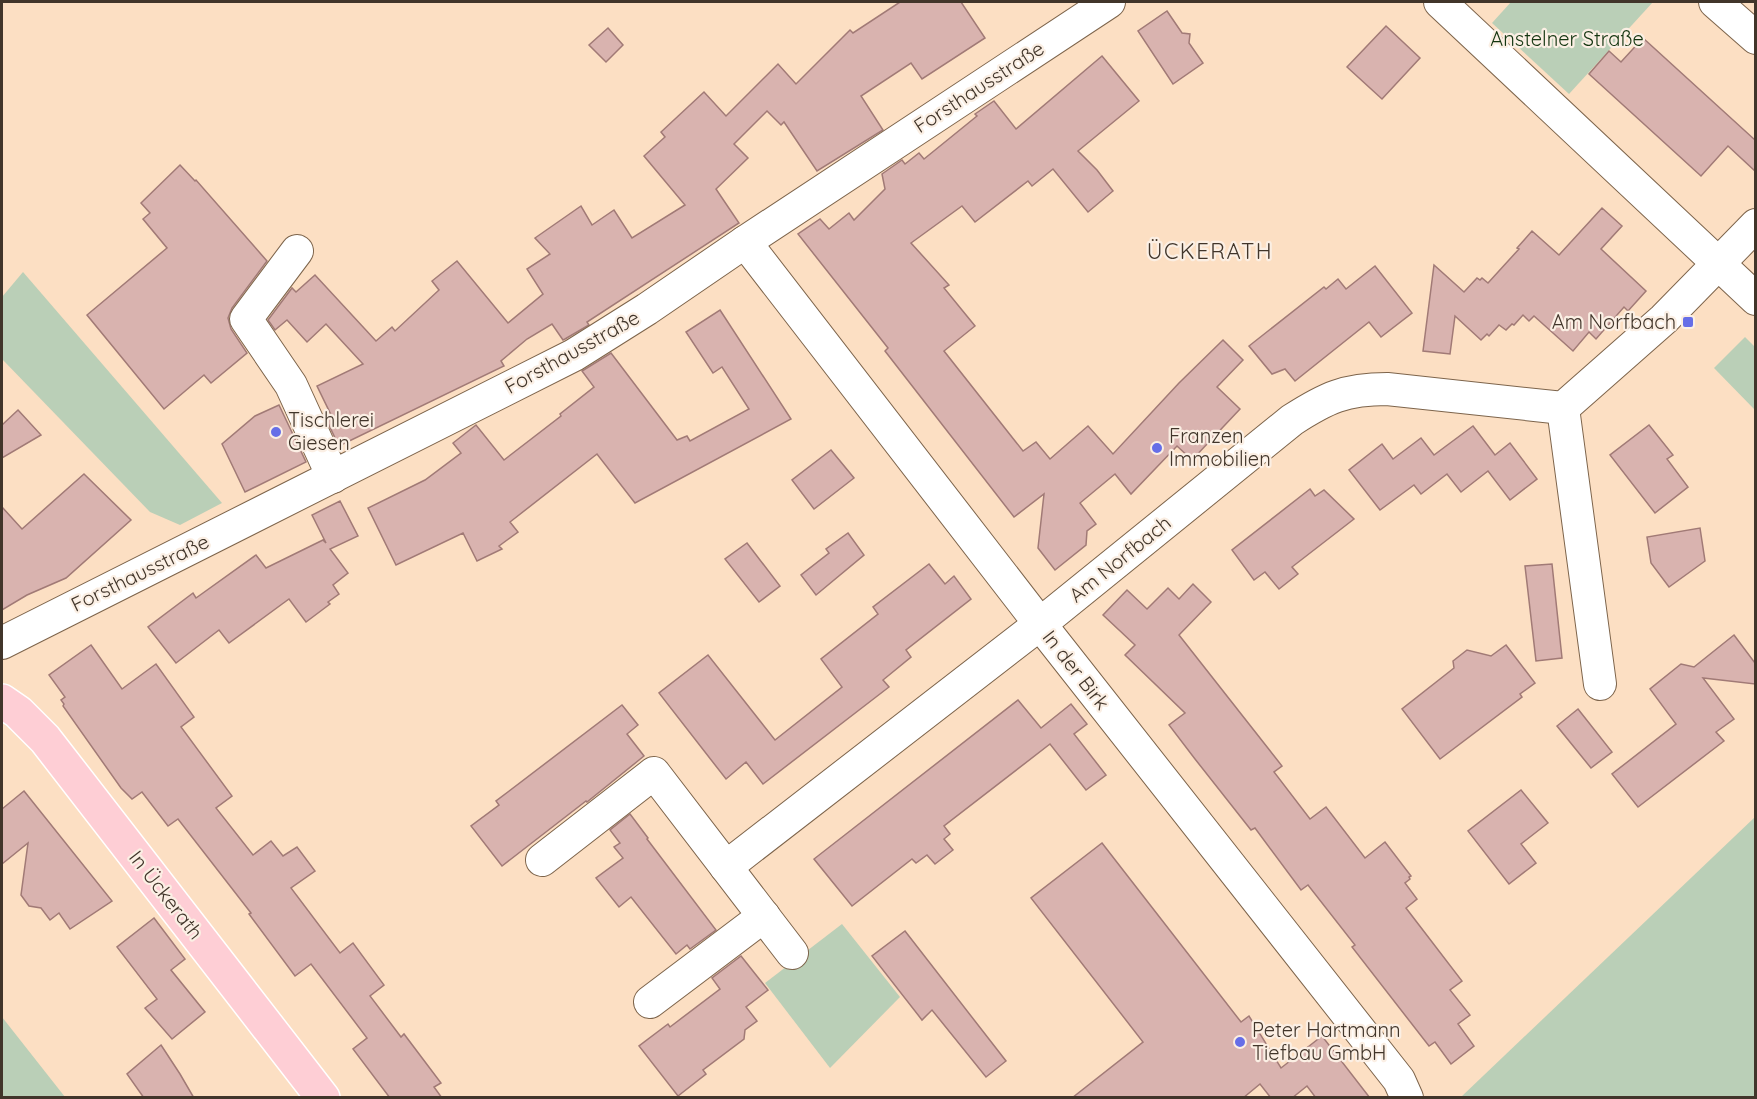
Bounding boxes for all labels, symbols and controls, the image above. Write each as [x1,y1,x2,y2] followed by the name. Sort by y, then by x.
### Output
[1490,26,1644,51] park label: Anstelner Straße
[909,35,1049,138] street label: Forsthausstraße
[1147,237,1273,265] district label: ÜCKERATH
[500,304,643,399] street label: Forsthausstraße
[1552,309,1676,334] place label: Am Norfbach
[1681,315,1695,329] marker: Am Norfbach
[288,407,374,455] place label: Tischlerei Giesen
[1169,423,1271,471] place label: Franzen Immobilien
[269,425,283,439] marker: Tischlerei Giesen
[1150,441,1164,455] marker: Franzen Immobilien
[1064,510,1176,607] street label: Am Norfbach
[67,528,213,617] street label: Forsthausstraße
[1038,625,1115,715] street label: In der Birk
[124,845,209,944] street label: In Ückerath
[1252,1017,1401,1065] place label: Peter Hartmann Tiefbau GmbH
[1233,1035,1247,1049] marker: Peter Hartmann Tiefbau GmbH

